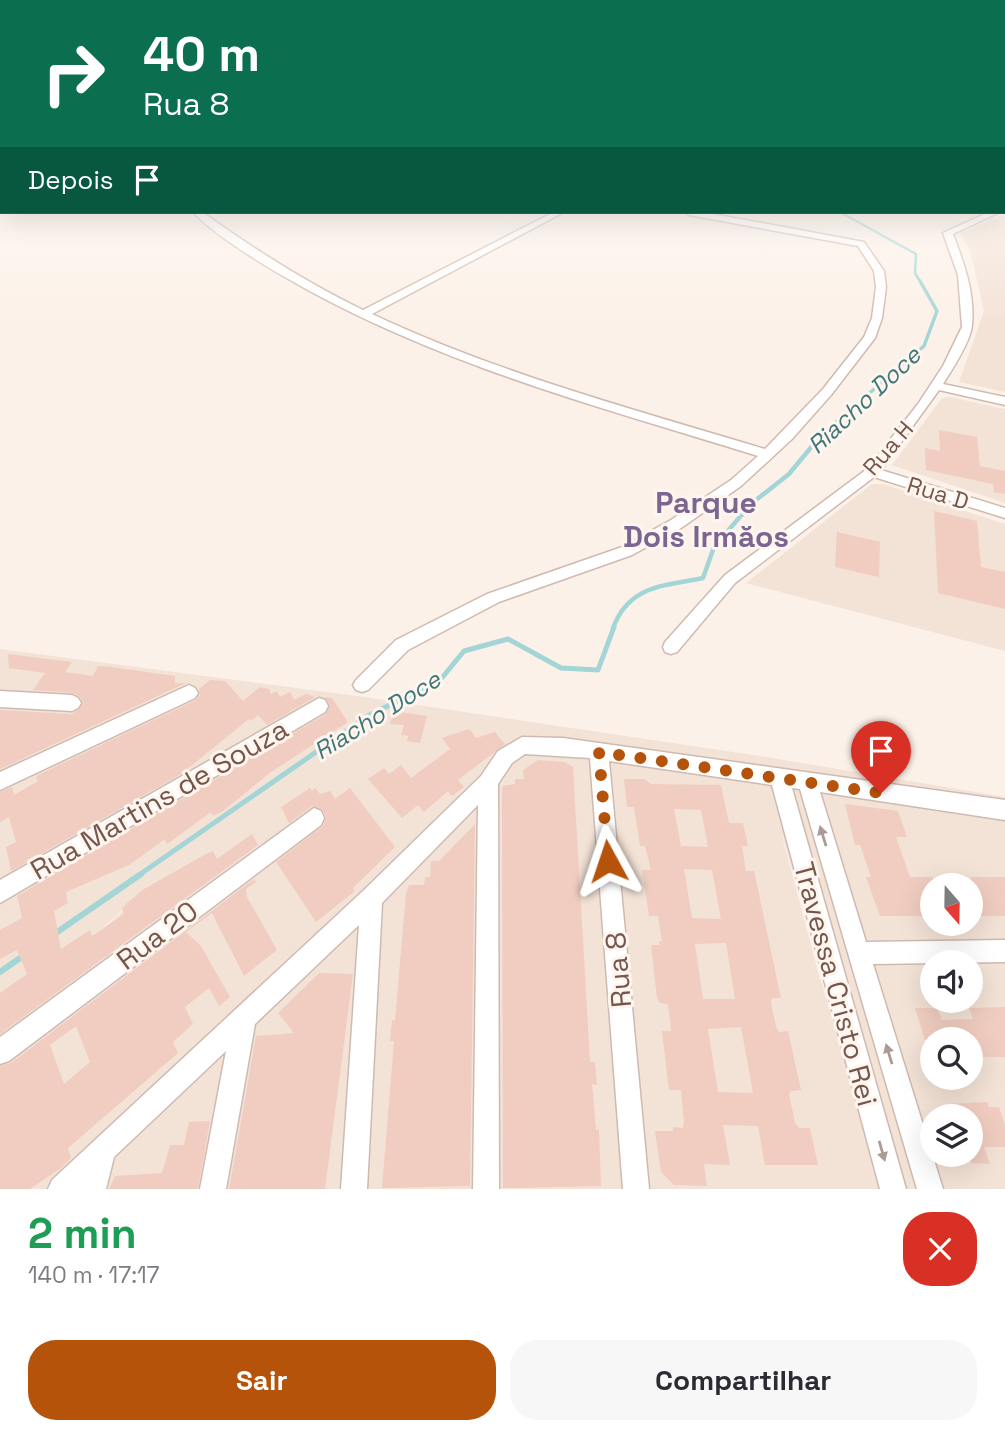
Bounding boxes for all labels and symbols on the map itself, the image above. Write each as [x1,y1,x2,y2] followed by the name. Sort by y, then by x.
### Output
[801,339,928,460] water label: Riacho Doce
[856,414,920,482] street label: Rua H
[903,469,973,517] street label: Rua D
[623,483,789,556] district label: Parque Dois Irmăos
[308,663,447,766] water label: Riacho Doce
[24,710,294,888] street label: Rua Martins de Souza
[851,721,911,793] pin
[571,824,645,898] position arrow
[817,825,827,846] one-way arrow
[786,858,886,1110] street label: Travessa Cristo Rei
[920,873,984,936] north arrow
[109,893,205,977] street label: Rua 20
[597,931,639,1009] street label: Rua 8
[883,1043,893,1064] one-way arrow
[878,1141,888,1162] one-way arrow

